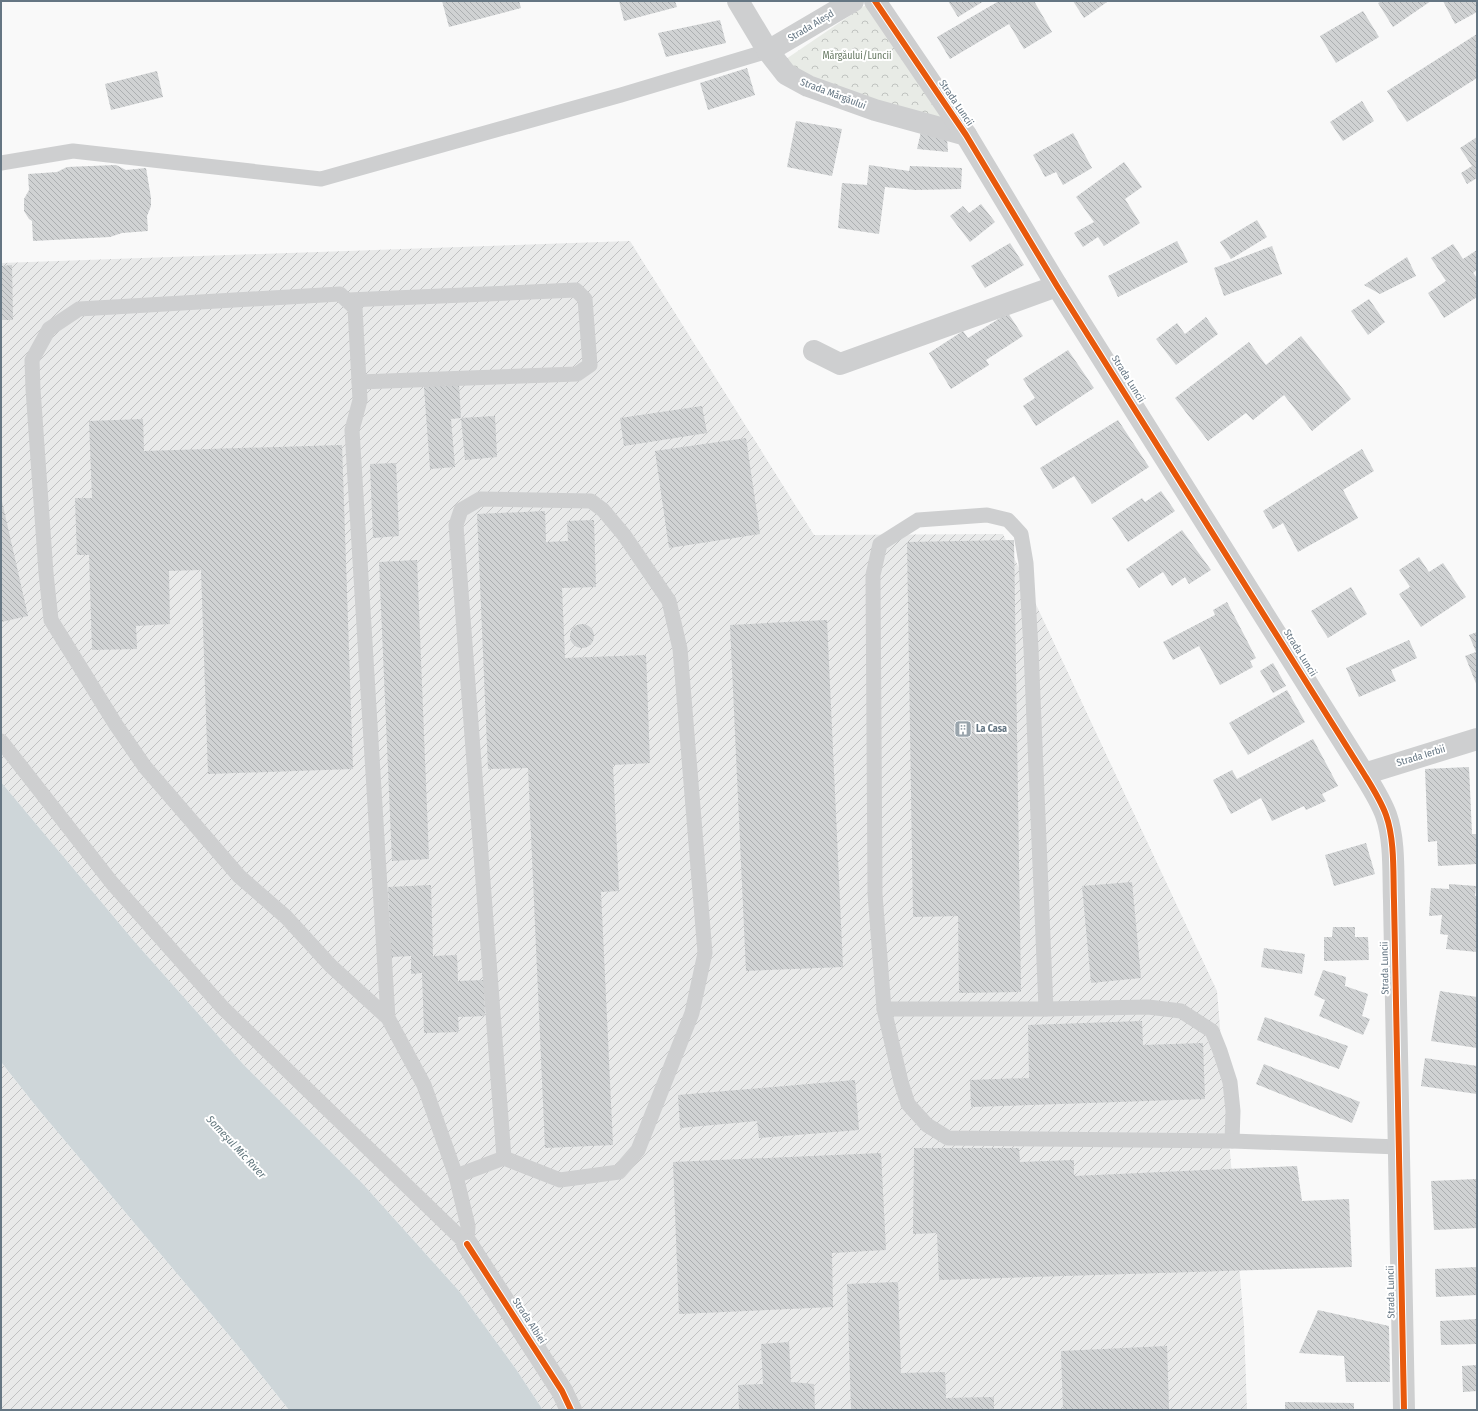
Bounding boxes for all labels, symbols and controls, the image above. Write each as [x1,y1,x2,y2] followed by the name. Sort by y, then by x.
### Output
[786,8,836,44] street label: Strada Aleșd
[822,50,892,62] park label: Mărgăului/Luncii
[798,76,868,112] street label: Strada Mărgăului
[936,78,976,128] street label: Strada Luncii
[1109,353,1147,405] street label: Strada Luncii
[1281,627,1319,679] street label: Strada Luncii
[953,719,973,739] building icon: La Casa
[976,723,1007,735] place label: La Casa
[1395,743,1447,769] street label: Strada Ierbii
[1379,941,1391,995] street label: Strada Luncii
[203,1112,269,1182] water label: Someşul Mic River
[1385,1265,1397,1319] street label: Strada Luncii
[510,1296,548,1346] street label: Strada Albiei

